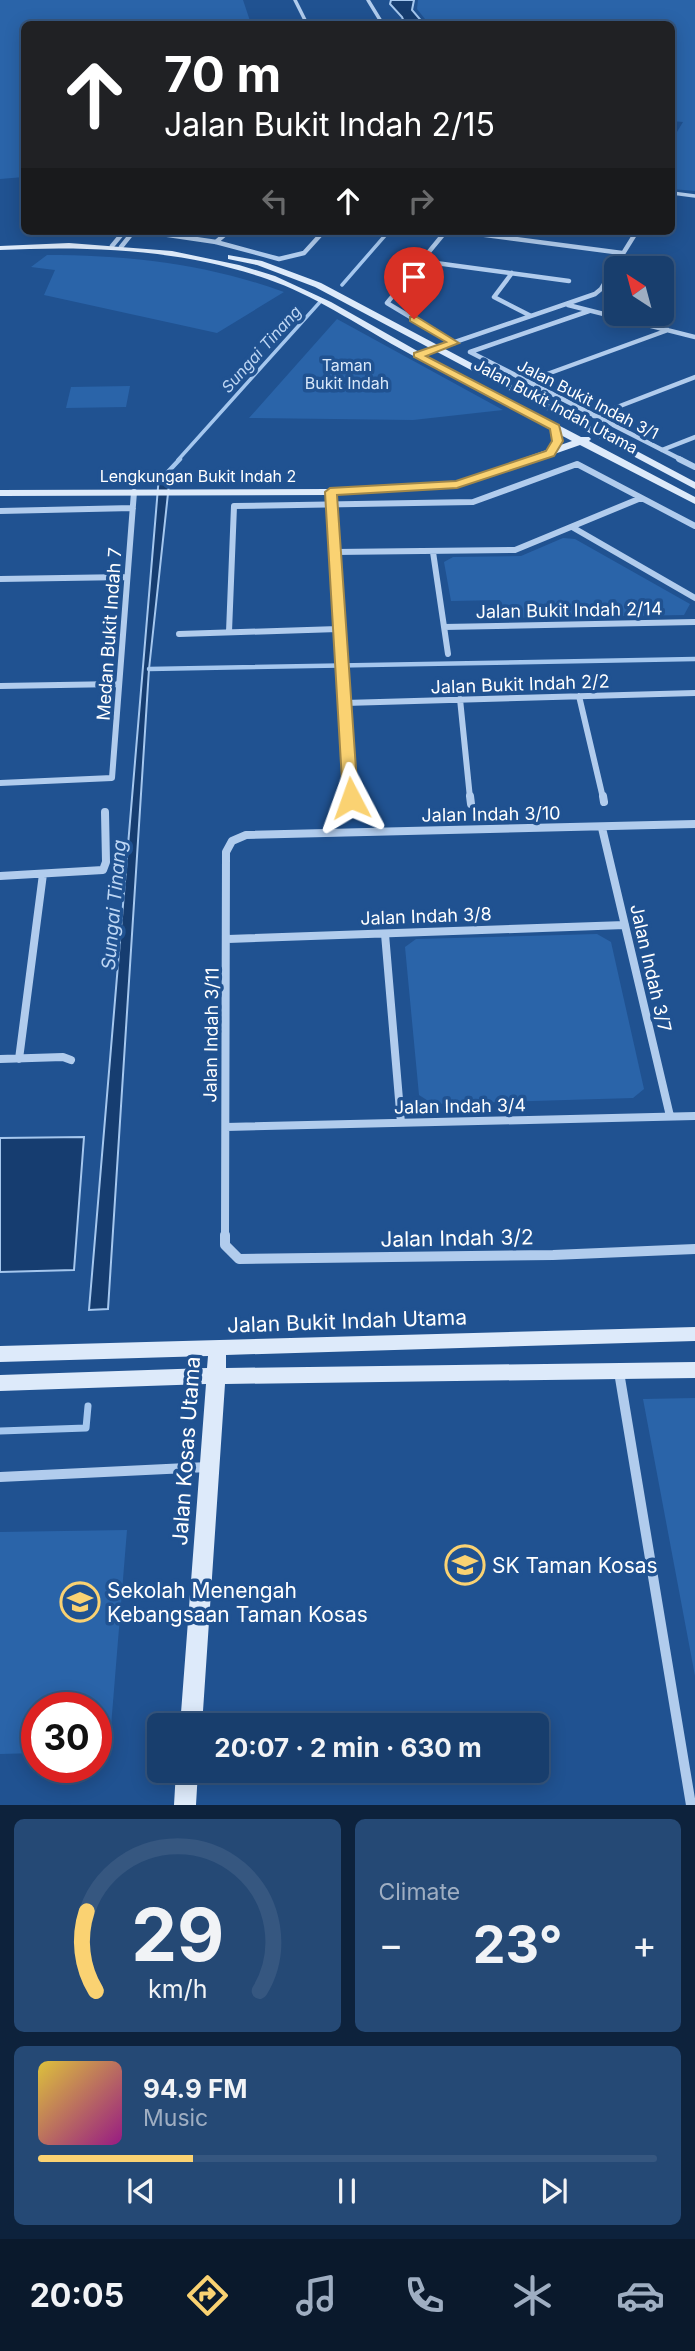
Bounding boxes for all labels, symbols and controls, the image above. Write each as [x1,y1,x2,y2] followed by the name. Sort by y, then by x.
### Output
[164,45,281,104] text: 70 m
[49,49,140,140] icon: ahead
[164,105,495,144] text: Jalan Bukit Indah 2/15
[256,182,294,220] icon: left
[329,182,367,220] icon: ahead
[402,182,440,220] icon: right
[384,247,444,319] pin
[604,256,674,326] north arrow
[604,256,674,326] map controls
[395,258,433,296] icon: arrive
[217,301,305,397] water label: Sungai Tinang
[471,354,641,458] street label: Jalan Bukit Indah Utama
[305,355,389,393] park label: Taman Bukit Indah
[514,355,662,443] street label: Jalan Bukit Indah 3/1
[100,466,296,486] street label: Lengkungan Bukit Indah 2
[92,547,126,721] street label: Medan Bukit Indah 7
[475,598,663,622] street label: Jalan Bukit Indah 2/14
[430,670,610,698] street label: Jalan Bukit Indah 2/2
[314,761,388,835] position arrow
[421,802,561,826] street label: Jalan Indah 3/10
[97,839,131,971] water label: Sungai Tinang
[626,902,676,1034] street label: Jalan Indah 3/7
[360,903,492,929] street label: Jalan Indah 3/8
[199,967,223,1103] street label: Jalan Indah 3/11
[394,1094,526,1118] street label: Jalan Indah 3/4
[380,1224,534,1252] street label: Jalan Indah 3/2
[227,1304,467,1338] street label: Jalan Bukit Indah Utama
[167,1356,205,1546] street label: Jalan Kosas Utama
[444,1544,486,1586] school or university icon: SK Taman Kosas
[492,1553,658,1578] place label: SK Taman Kosas
[107,1578,368,1627] place label: Sekolah Menengah Kebangsaan Taman Kosas
[59,1581,101,1623] school or university icon: Sekolah Menengah Kebangsaan Taman Kosas
[21,1692,112,1783] speed limit sign: 30
[214,1732,482,1763] text: 20:07 · 2 min · 630 m
[379,1878,460,1906] text: Climate
[131,1891,224,1980] text: 29
[473,1913,563,1976] text: 23°
[379,1921,404,1967] text: −
[632,1921,657,1967] text: +
[148,1974,207,2004] text: km/h
[143,2073,247,2104] text: 94.9 FM
[143,2104,208,2132] text: Music
[122,2172,160,2210] icon: previous
[328,2172,366,2210] icon: pause
[535,2172,573,2210] icon: next
[183,2271,232,2320] icon: directions
[292,2271,341,2320] icon: music
[400,2271,449,2320] icon: phone
[508,2271,557,2320] icon: climate
[616,2271,665,2320] icon: car
[30,2276,124,2315] text: 20:05

